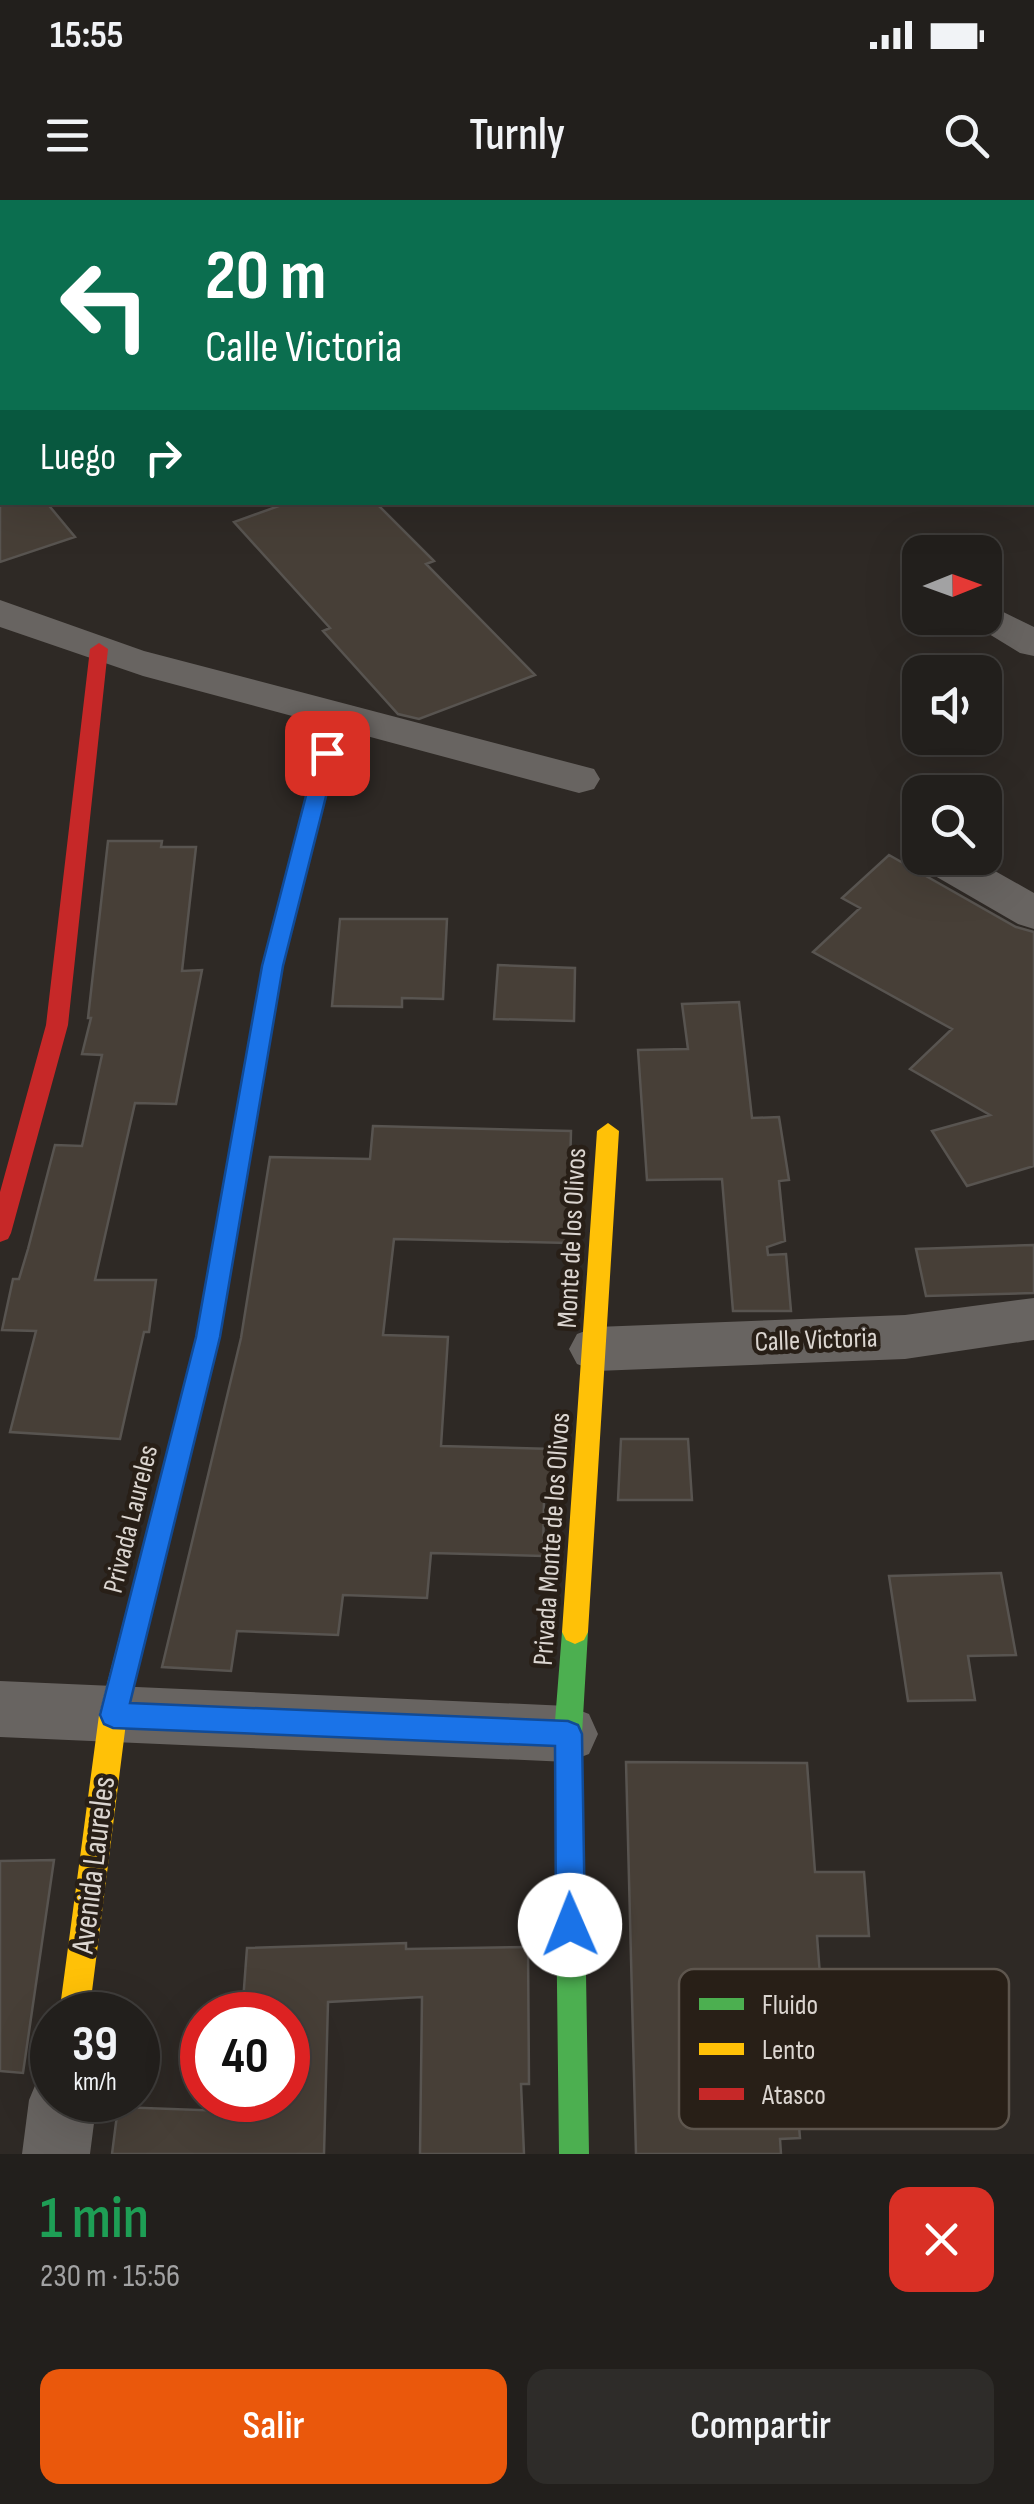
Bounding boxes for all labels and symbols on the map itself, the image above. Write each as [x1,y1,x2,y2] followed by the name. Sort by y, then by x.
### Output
[902,535,1002,635] north arrow
[285,711,370,796] pin
[551,1147,593,1329] street label: Monte de los Olivos
[754,1321,878,1359] street label: Calle Victoria
[527,1411,577,1667] street label: Privada Monte de los Olivos
[97,1442,165,1596] street label: Privada Laureles
[64,1774,124,1957] street label: Avenida Laureles
[518,1873,622,1977] position arrow
[679,1969,1009,2129] legend
[762,1989,818,2022] text: Fluido
[180,1992,310,2122] speed limit sign: 40
[762,2034,815,2067] text: Lento
[761,2079,826,2112] text: Atasco

